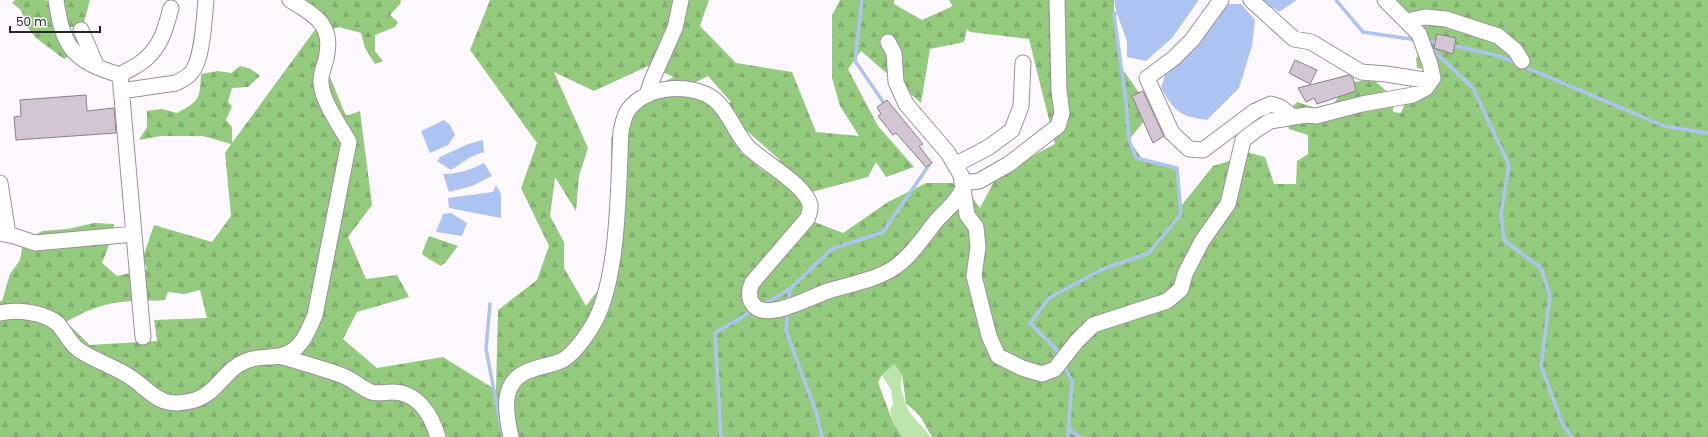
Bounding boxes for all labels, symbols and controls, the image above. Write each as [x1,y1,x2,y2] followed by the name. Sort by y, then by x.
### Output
[10,8,100,34] scale bar
[16,13,47,30] text: 50 m

